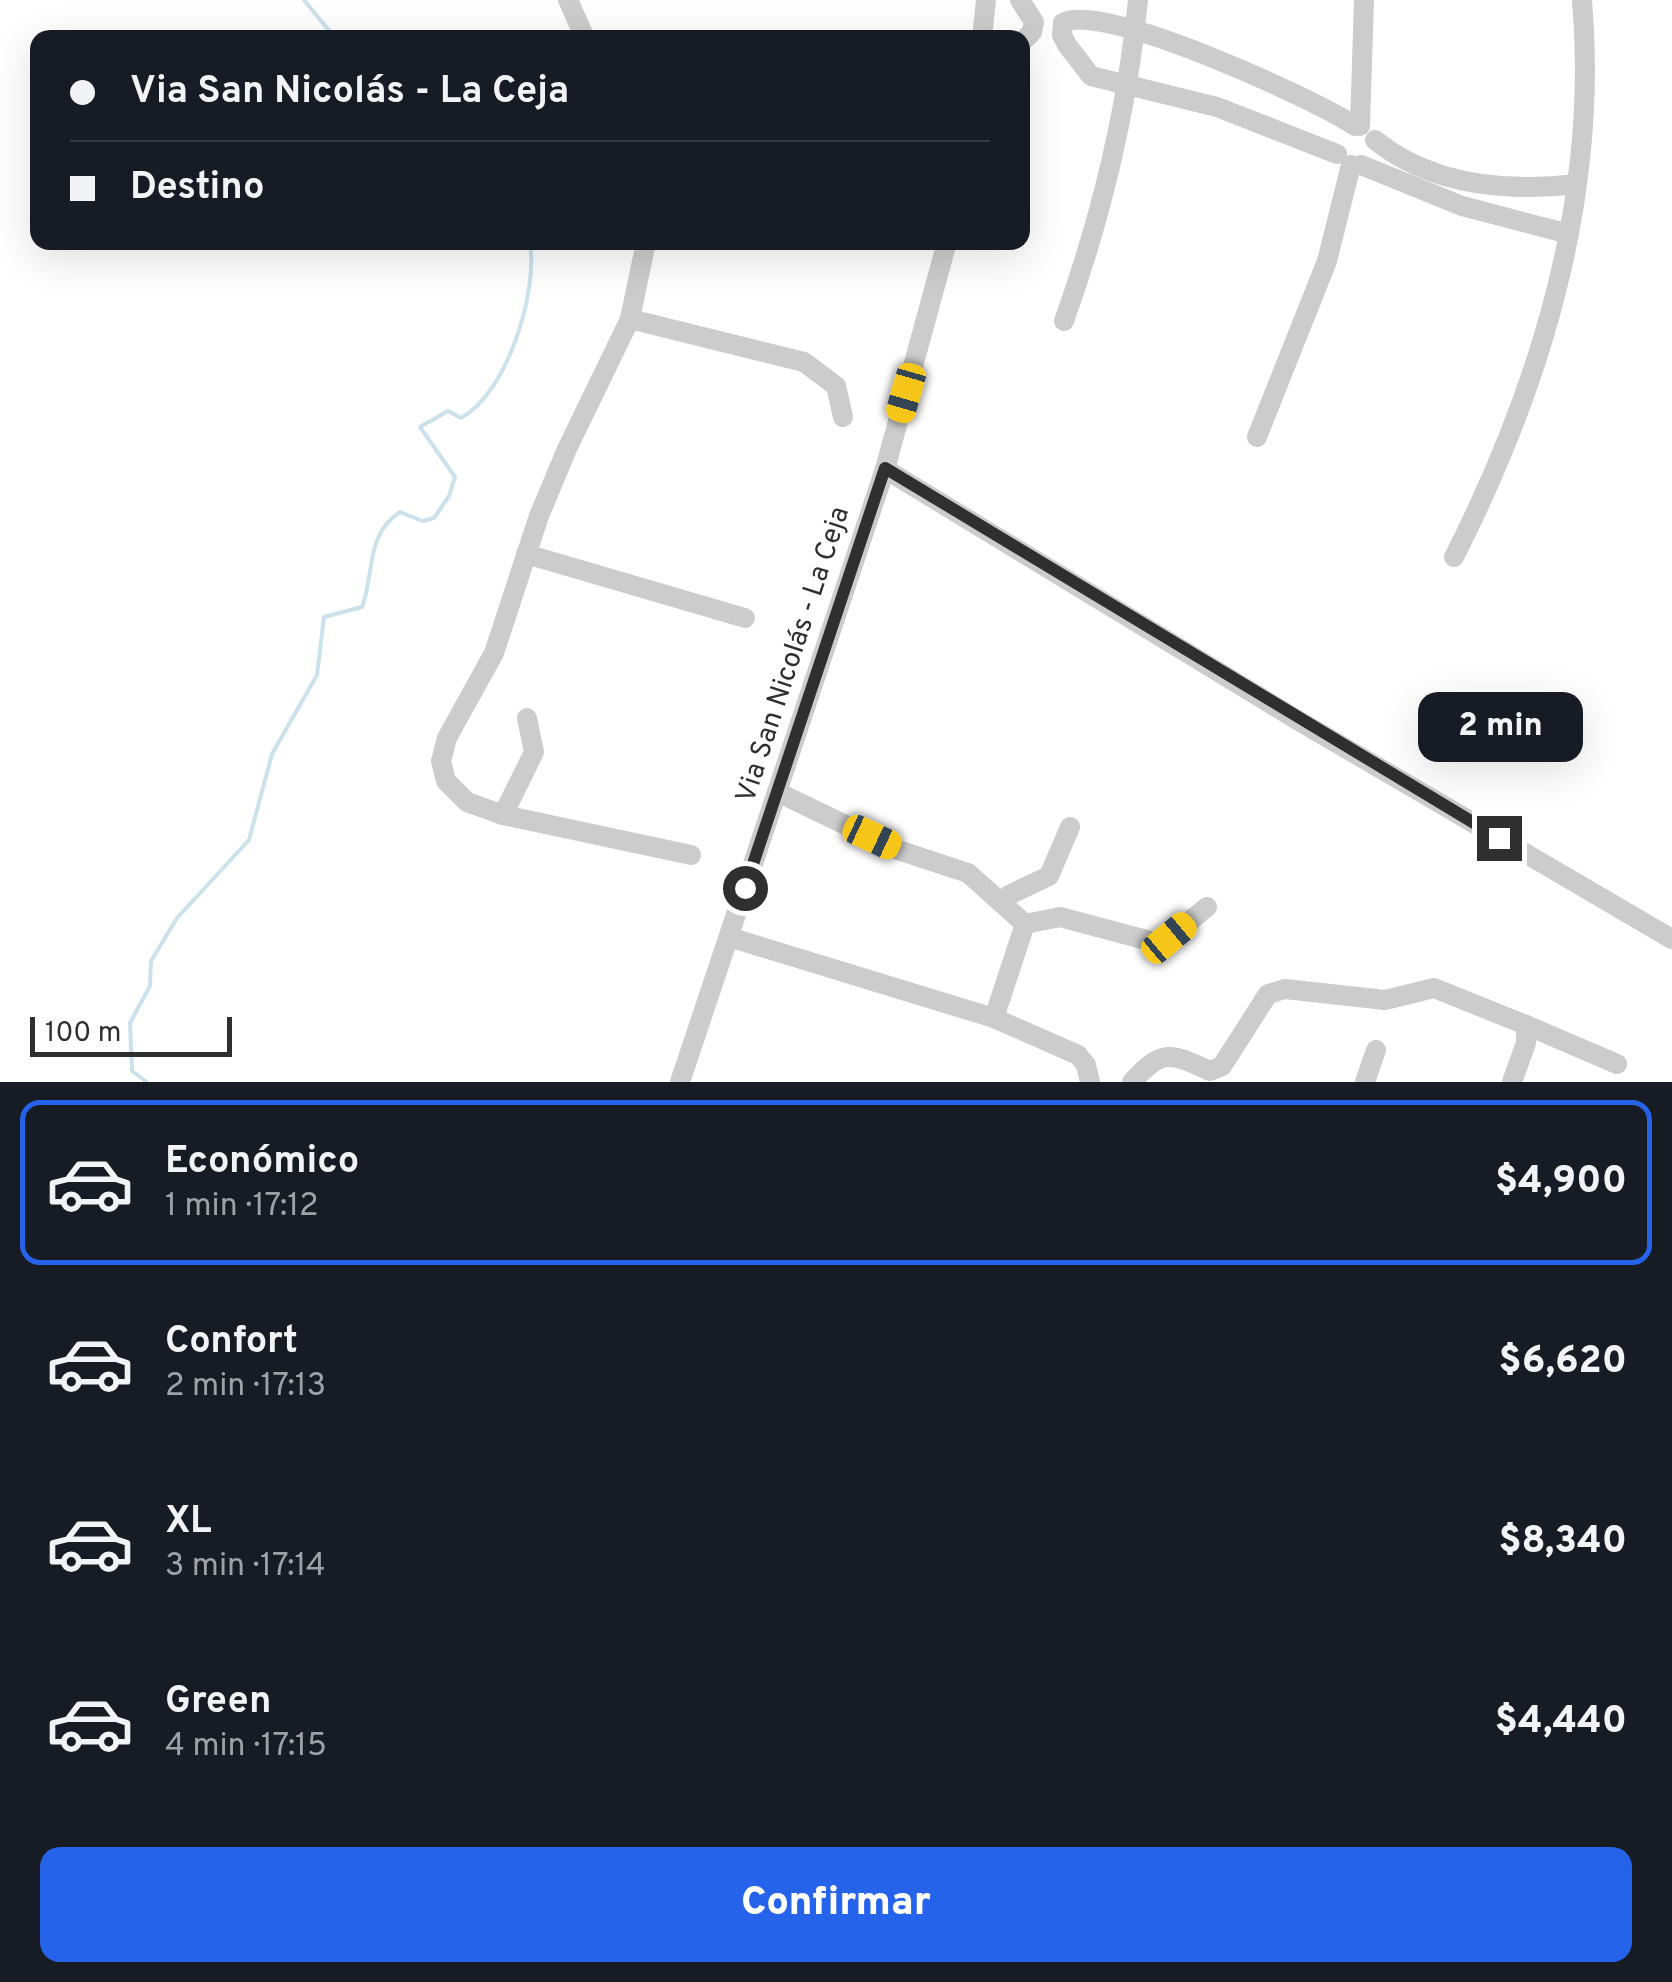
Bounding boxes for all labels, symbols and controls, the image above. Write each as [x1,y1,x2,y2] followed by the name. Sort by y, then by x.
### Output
[130,68,569,117] text: Via San Nicolás - La Ceja
[130,164,265,213] text: Destino
[883,360,929,426] car
[729,502,859,808] street label: Via San Nicolás - La Ceja
[1416,693,1582,763] callout: 2 min
[1458,707,1543,747] text: 2 min
[838,811,906,863] car
[1477,816,1522,861] route end
[723,866,768,911] route start
[1136,907,1202,969] car
[30,1012,232,1056] scale bar
[45,1016,121,1052] text: 100 m
[45,1138,135,1228] icon: car
[165,1138,359,1187] text: Económico
[1495,1158,1627,1207] text: $4,900
[165,1187,319,1227] text: 1 min · 17:12
[45,1318,135,1408] icon: car
[165,1318,298,1367] text: Confort
[1499,1338,1627,1387] text: $6,620
[165,1367,326,1407] text: 2 min · 17:13
[45,1498,135,1588] icon: car
[165,1498,212,1547] text: XL
[1498,1518,1627,1567] text: $8,340
[165,1547,326,1587] text: 3 min · 17:14
[45,1678,135,1768] icon: car
[165,1678,271,1727] text: Green
[1495,1698,1627,1747] text: $4,440
[165,1727,327,1767] text: 4 min · 17:15
[40,1847,1632,1962] button: Confirmar

